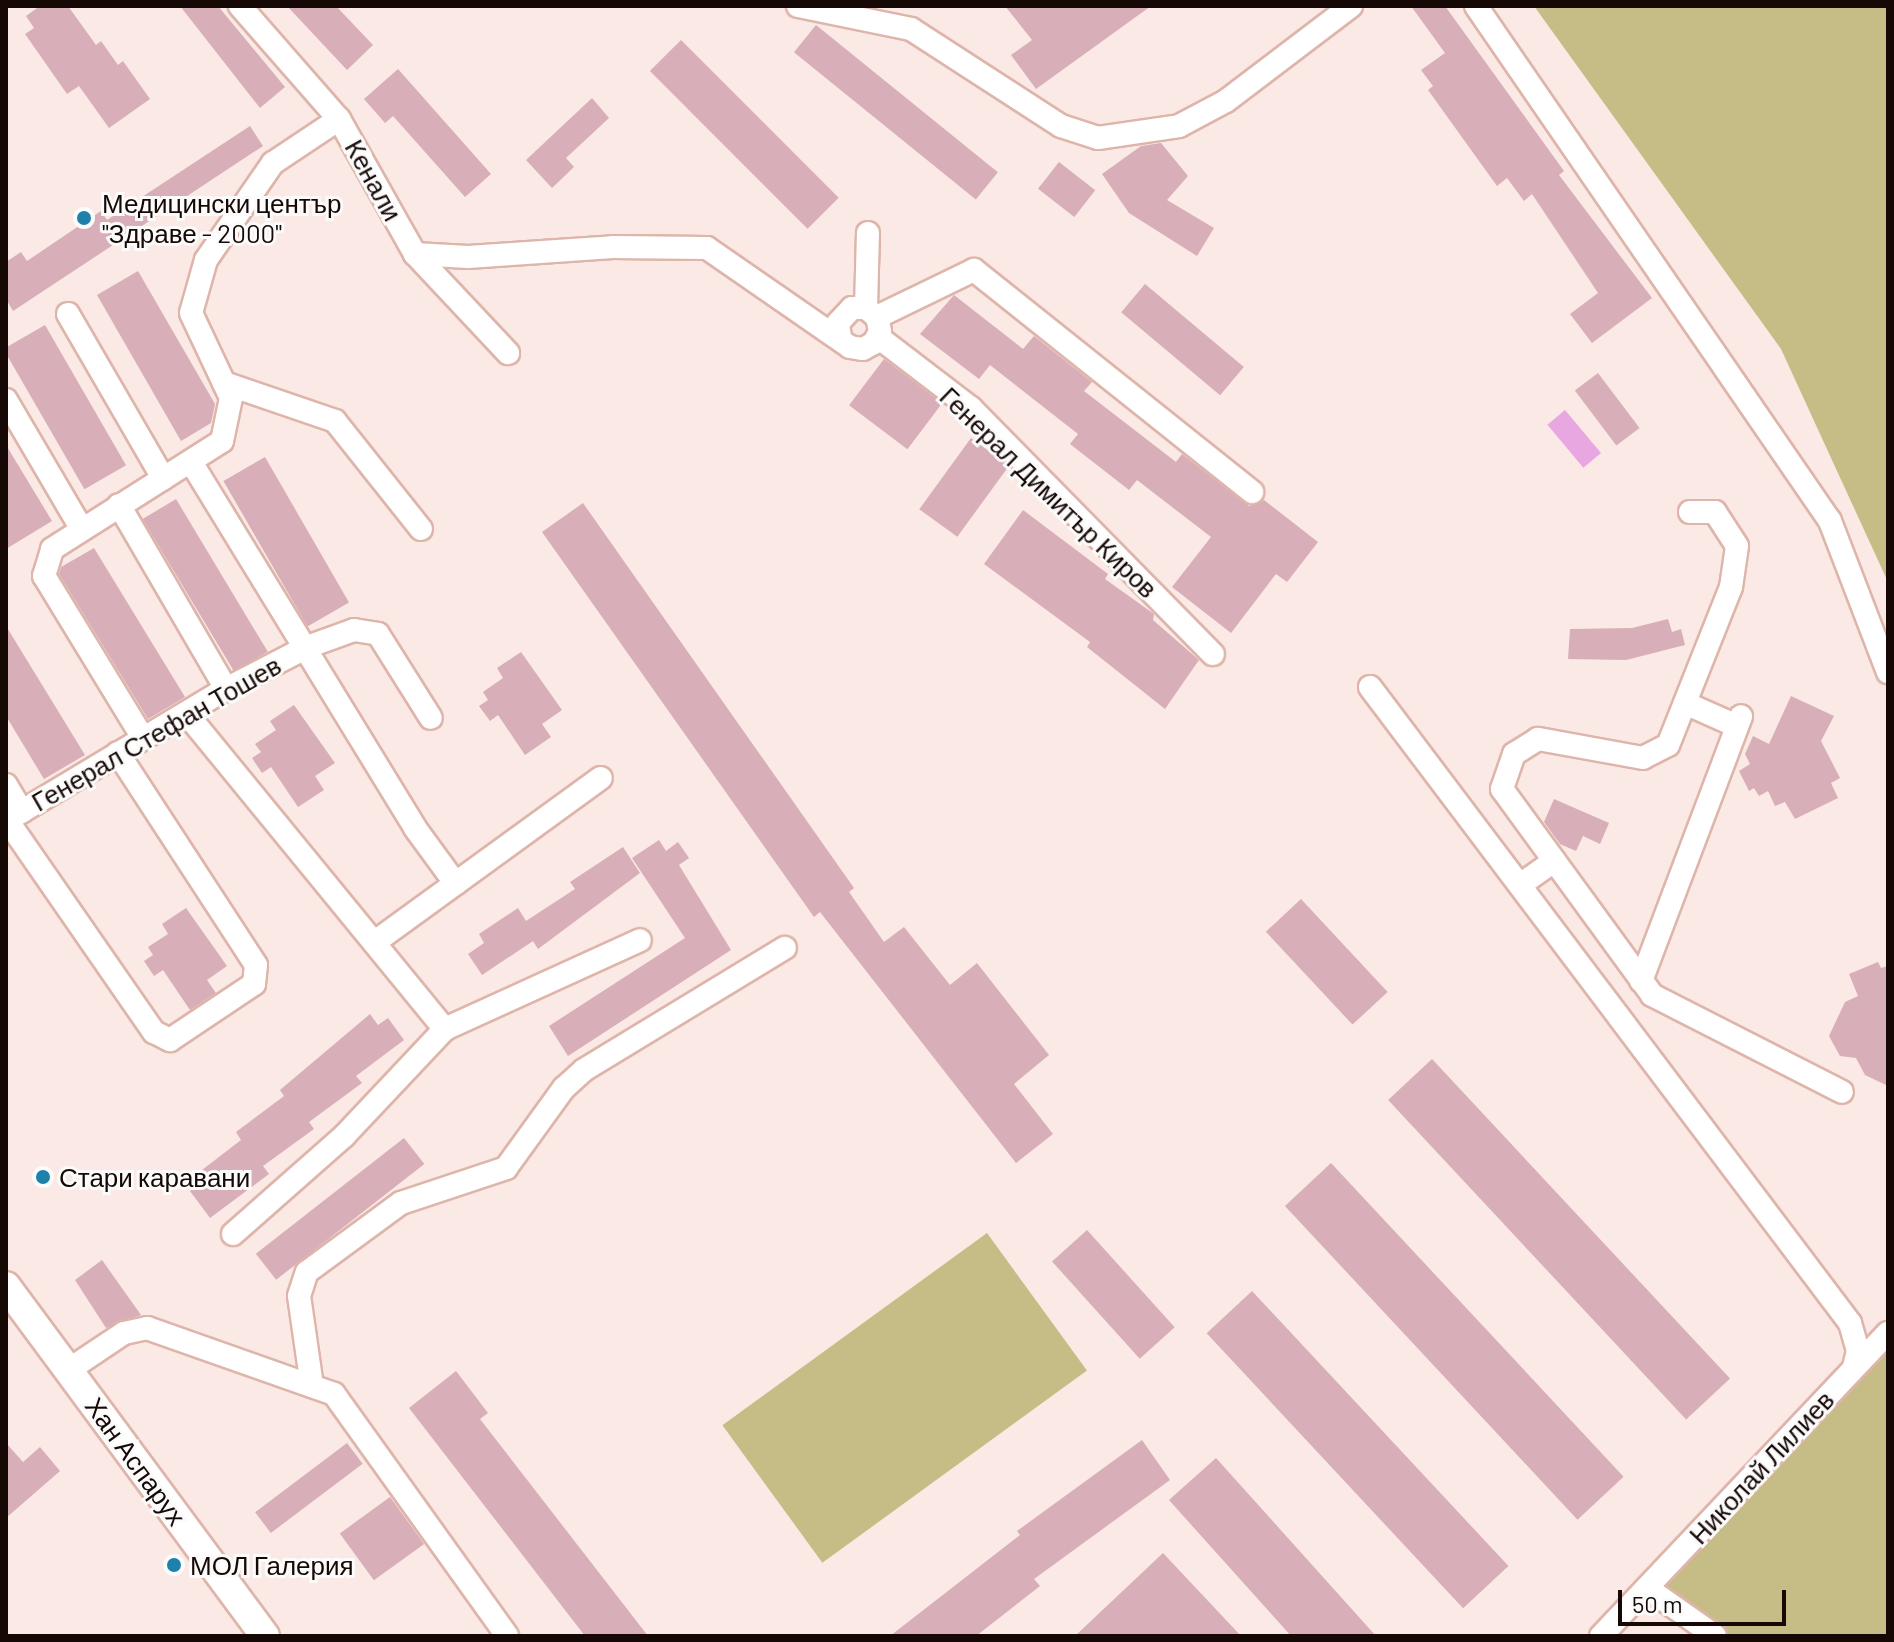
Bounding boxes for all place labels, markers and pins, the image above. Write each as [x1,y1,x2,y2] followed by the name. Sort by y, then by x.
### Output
[102,187,341,248] place label: Медицински център "Здраве - 2000"
[73,207,95,229] marker: Медицински център "Здраве - 2000"
[59,1161,250,1193] place label: Стари каравани
[34,1168,52,1186] marker: Стари каравани
[190,1549,354,1581] place label: МОЛ Галерия
[165,1556,183,1574] marker: МОЛ Галерия

